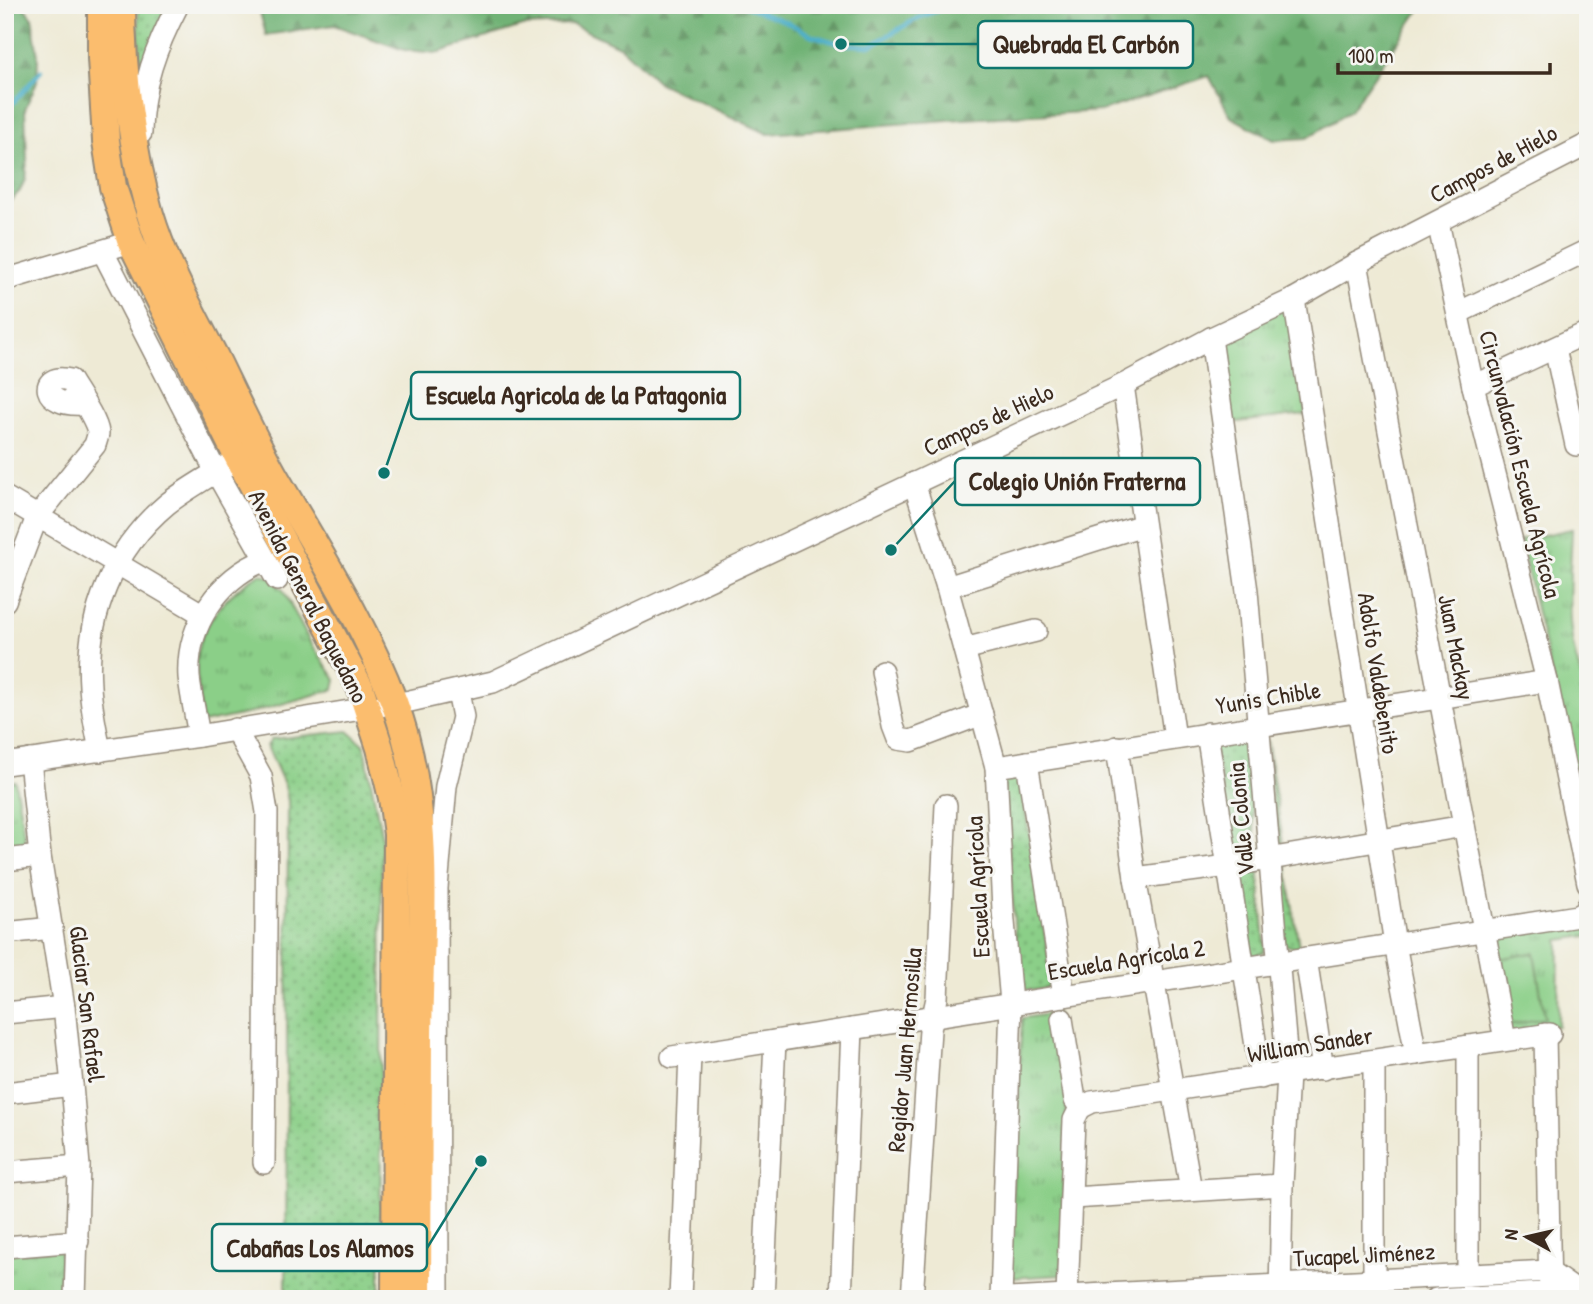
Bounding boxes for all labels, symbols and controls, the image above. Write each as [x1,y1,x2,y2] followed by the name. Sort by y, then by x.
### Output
[978,21,1193,68] callout: Quebrada El Carbón
[993,26,1179,61] text: Quebrada El Carbón
[1338,32,1549,76] scale bar
[1348,41,1394,70] text: 100 m
[1424,116,1563,210] street label: Campos de Hielo
[1472,327,1570,601] street label: Circunvalación Escuela Agrícola
[411,372,740,419] callout: Escuela Agricola de la Patagonia
[918,375,1059,463] street label: Campos de Hielo
[426,377,727,413] text: Escuela Agricola de la Patagonia
[955,458,1200,505] callout: Colegio Unión Fraterna
[968,463,1186,499] text: Colegio Unión Fraterna
[242,484,377,708] street label: Avenida General Baquedano
[1350,590,1408,756] street label: Adolfo Valdebenito
[1431,592,1483,702] street label: Juan Mackay
[1213,673,1323,721] street label: Yunis Chible
[1219,761,1261,877] street label: Valle Colonia
[957,816,997,958] street label: Escuela Agrícola
[63,924,114,1085] street label: Glaciar San Rafael
[1045,931,1207,987] street label: Escuela Agrícola 2
[879,947,929,1153] street label: Regidor Juan Hermosilla
[1245,1018,1375,1070] street label: William Sander
[1492,1202,1562,1272] north arrow
[212,1224,427,1271] callout: Cabañas Los Alamos
[1497,1228,1524,1241] text: N
[226,1230,414,1265] text: Cabañas Los Alamos
[1292,1234,1436,1274] street label: Tucapel Jiménez

